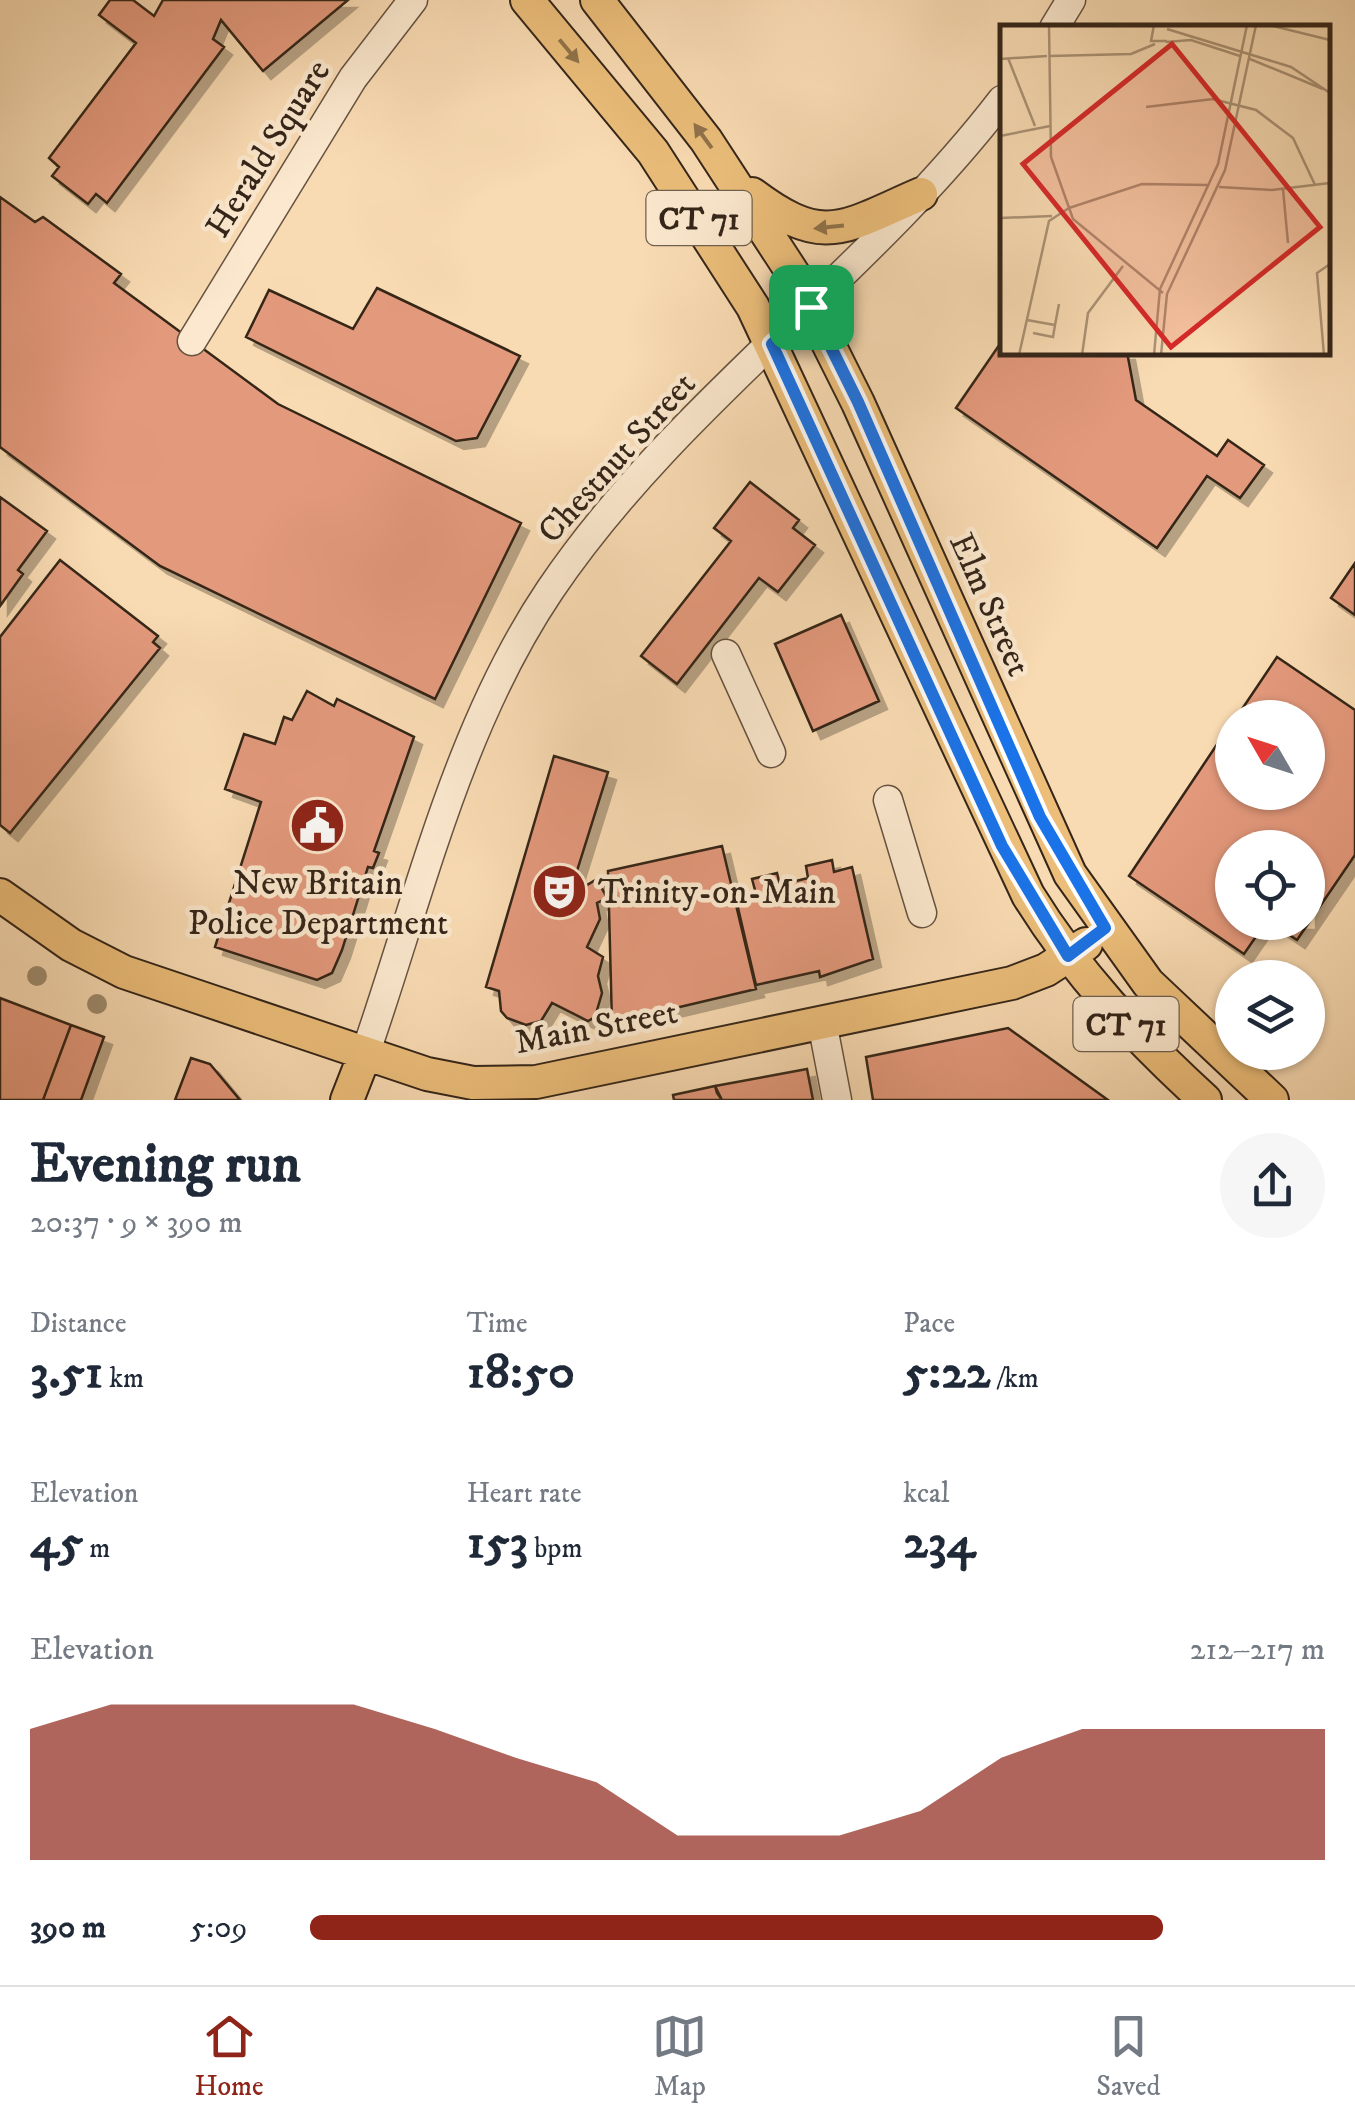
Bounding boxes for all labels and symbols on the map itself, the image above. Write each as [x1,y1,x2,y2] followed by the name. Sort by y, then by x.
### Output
[1000,25,1330,355] inset map
[558,38,579,63] one-way arrow
[197,52,341,246] street label: Herald Square
[693,123,713,149] one-way arrow
[646,191,752,245] road number: CT 71
[813,219,845,235] one-way arrow
[769,265,854,350] pin
[529,364,706,553] street label: Chestnut Street
[938,526,1040,683] street label: Elm Street
[1215,700,1325,810] north arrow
[288,796,348,856] public building icon: New Britain Police Department
[529,861,589,921] theatre icon: Trinity-on-Main
[188,862,448,946] place label: New Britain Police Department
[598,871,836,915] place label: Trinity-on-Main
[511,991,681,1065] street label: Main Street
[1074,997,1178,1051] road number: CT 71

